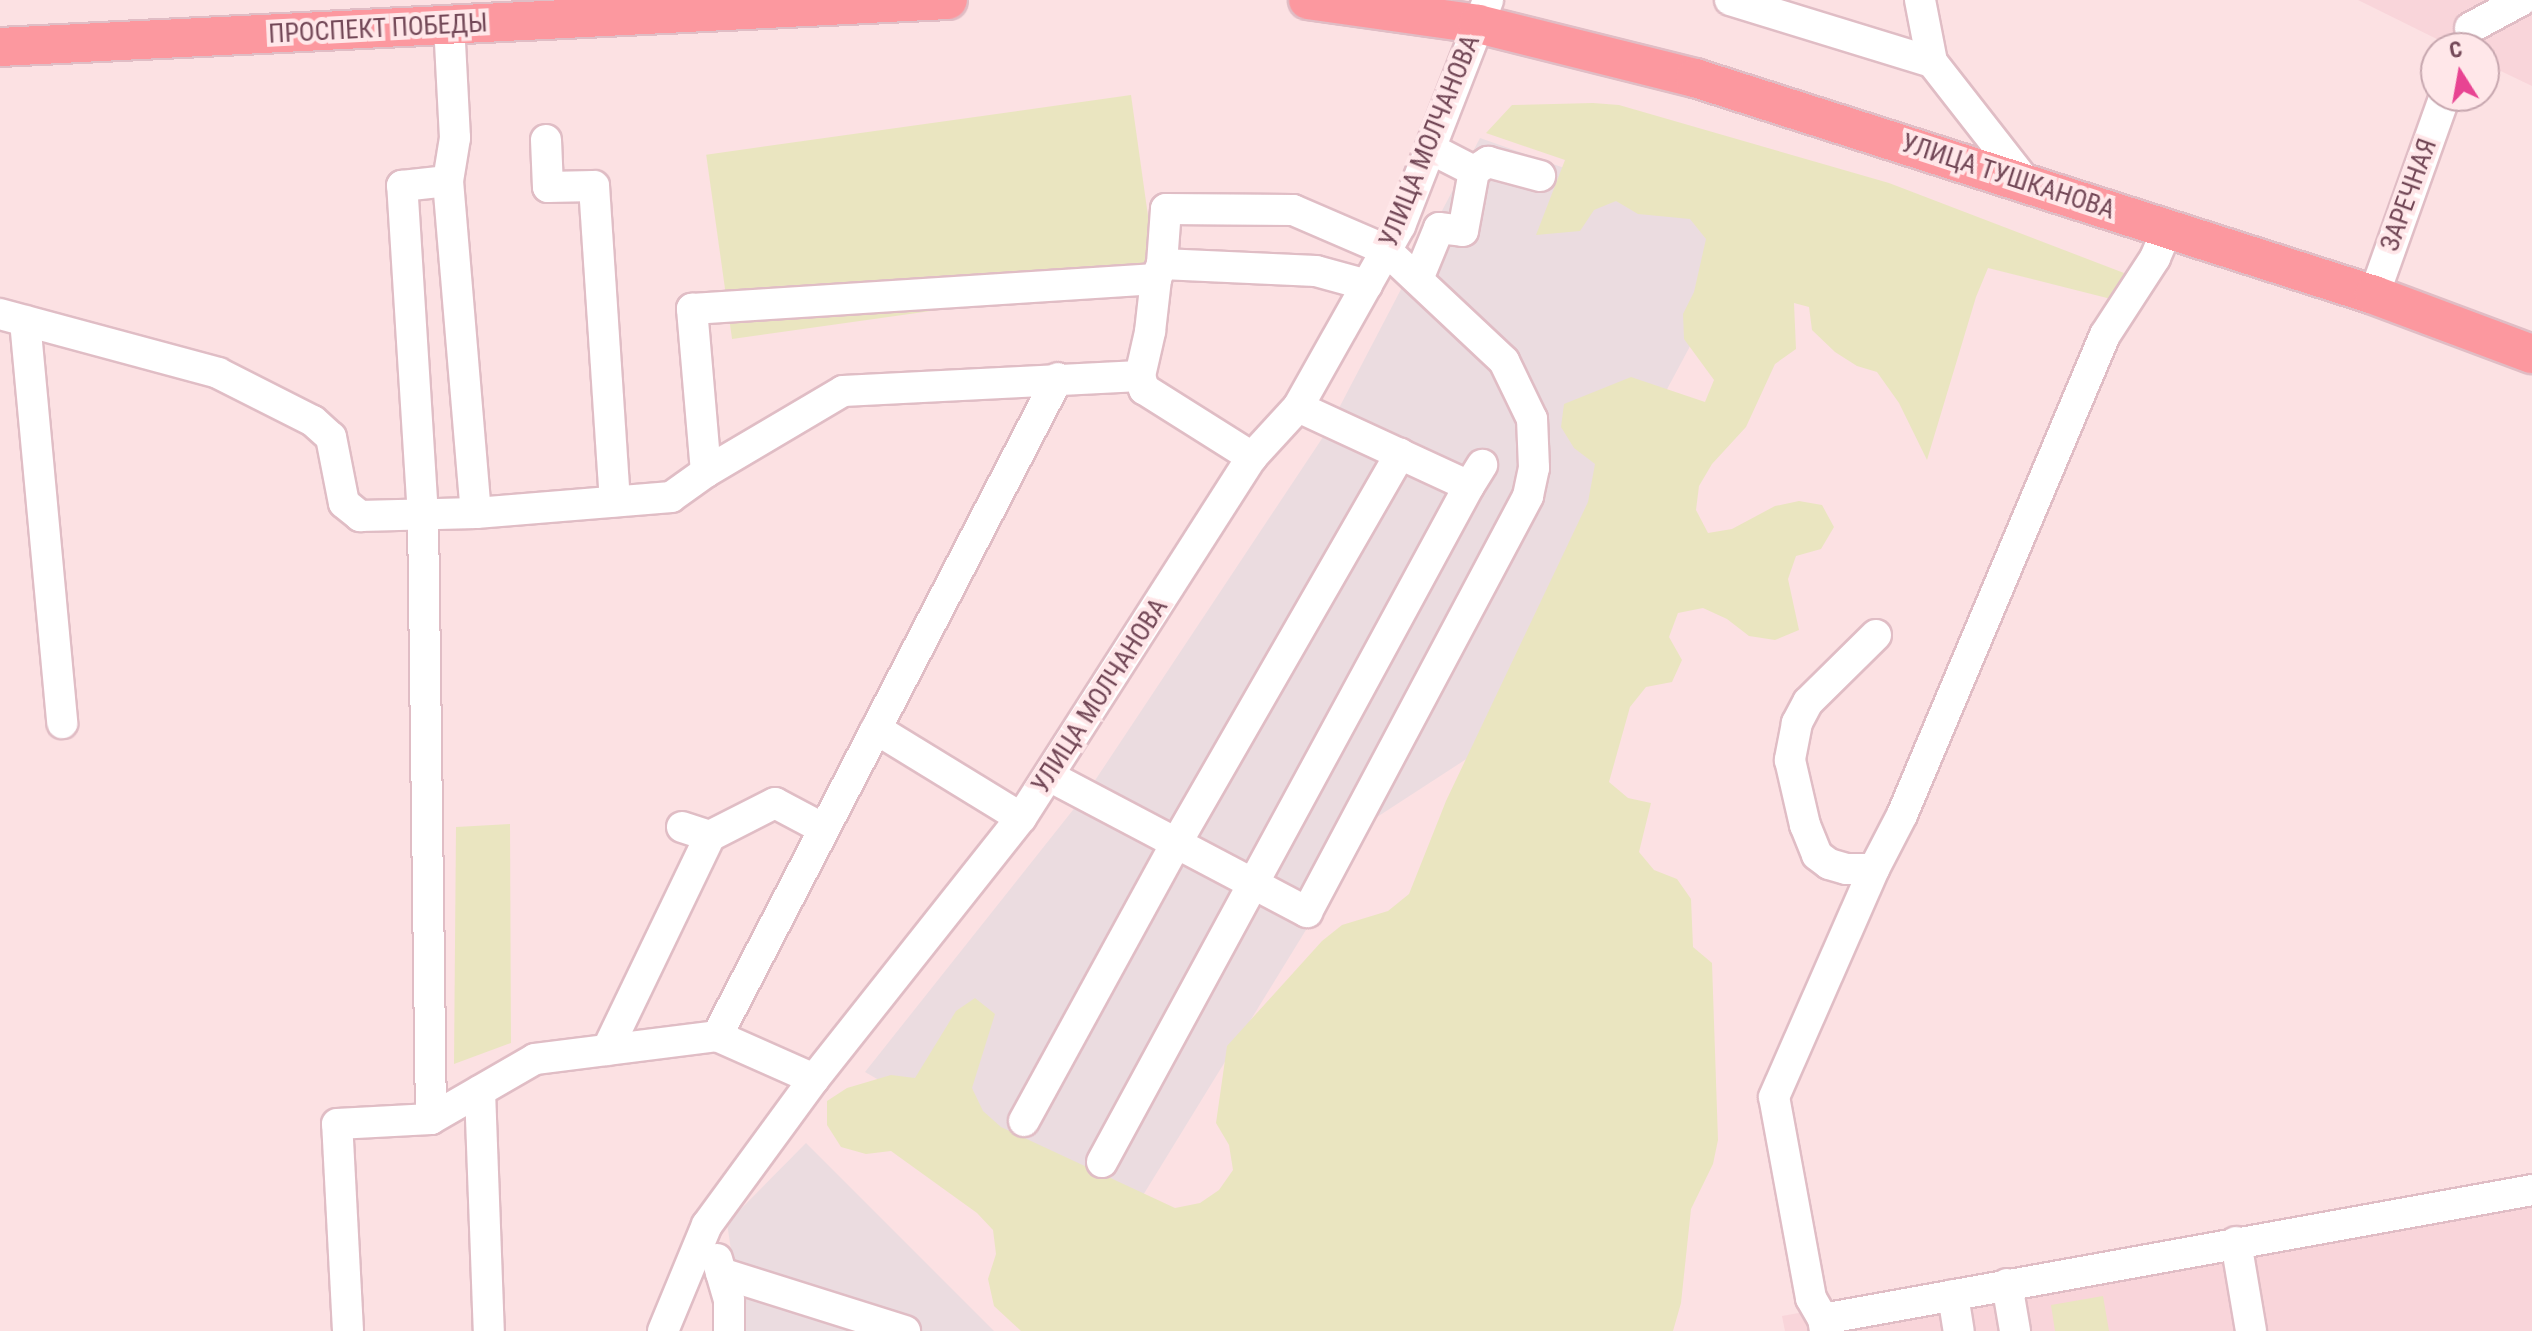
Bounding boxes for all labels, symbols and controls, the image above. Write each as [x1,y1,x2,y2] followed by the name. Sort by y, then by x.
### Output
[267,8,489,50] street label: ПРОСПЕКТ ПОБЕДЫ
[1373,30,1487,252] street label: УЛИЦА МОЛЧАНОВА
[2420,32,2500,112] north arrow
[2447,36,2464,63] text: С
[1897,128,2119,226] street label: УЛИЦА ТУШКАНОВА
[2374,135,2444,255] street label: ЗАРЕЧНАЯ
[1025,593,1175,799] street label: УЛИЦА МОЛЧАНОВА

